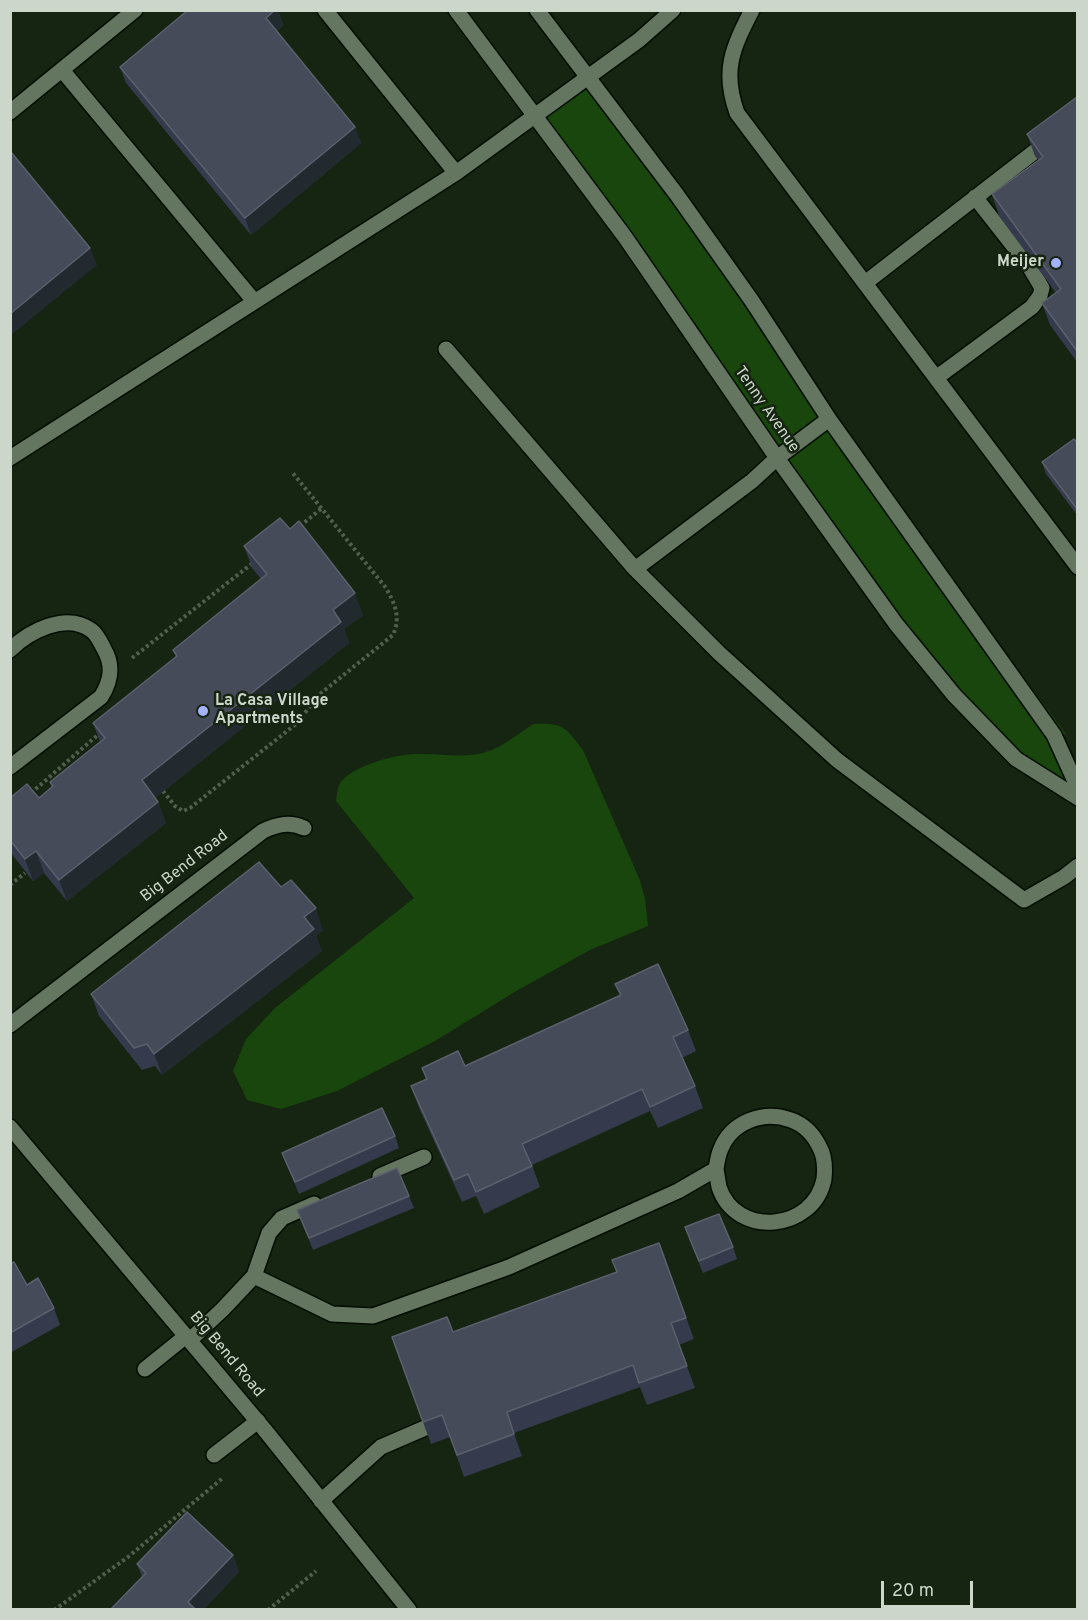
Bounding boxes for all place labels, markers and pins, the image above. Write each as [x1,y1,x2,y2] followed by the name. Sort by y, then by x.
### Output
[997,253,1044,273] place label: Meijer
[1049,256,1063,270] marker: Meijer
[215,692,328,730] place label: La Casa Village Apartments
[196,704,210,718] marker: La Casa Village Apartments

